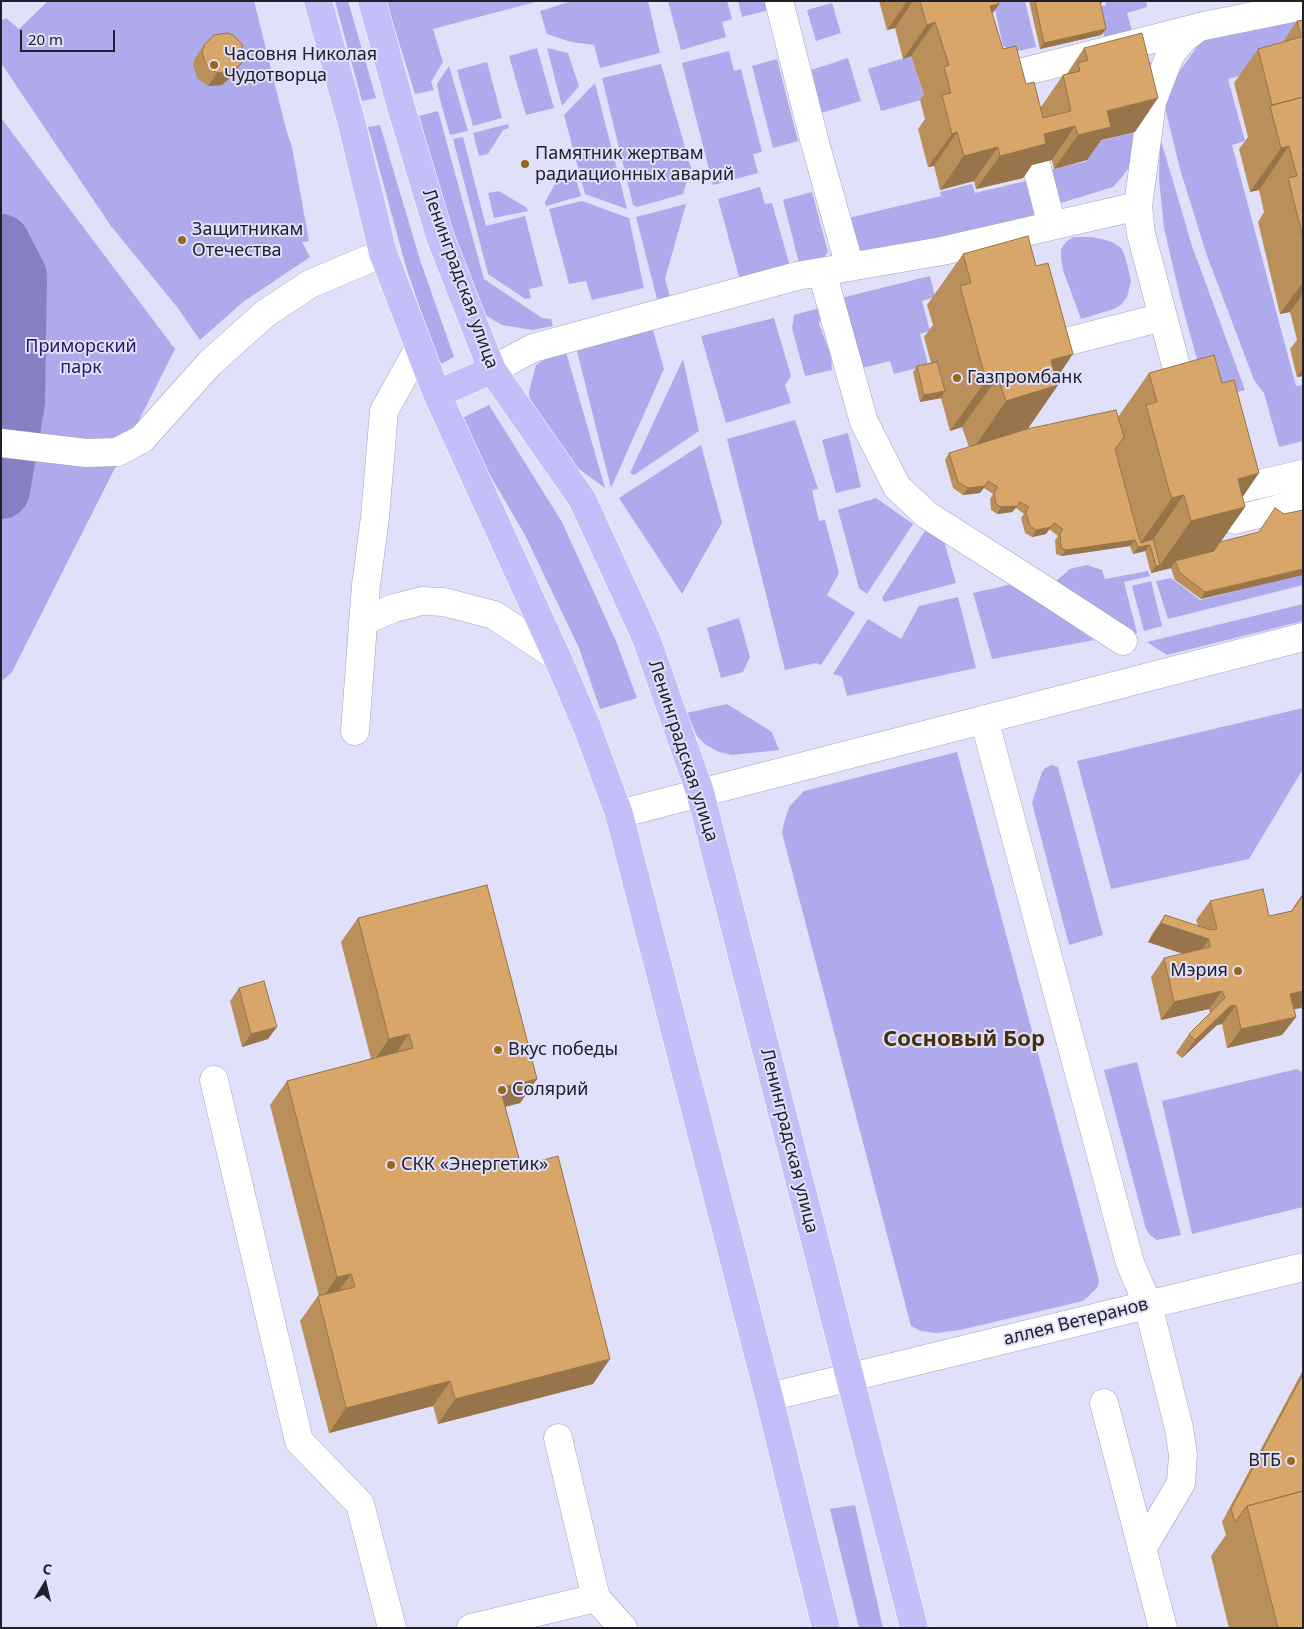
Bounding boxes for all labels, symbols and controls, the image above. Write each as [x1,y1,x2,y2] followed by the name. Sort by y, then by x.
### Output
[22,20,118,52] scale bar
[28,29,63,49] text: 20 m
[224,44,377,86] place label: Часовня Николая Чудотворца
[208,59,220,71] marker: Часовня Николая Чудотворца
[535,143,734,186] place label: Памятник жертвам радиационных аварий
[519,158,531,170] marker: Памятник жертвам радиационных аварий
[417,186,503,372] street label: Ленинградская улица
[192,219,303,262] place label: Защитникам Отечества
[176,234,188,246] marker: Защитникам Отечества
[25,336,137,378] park label: Приморский парк
[967,367,1082,389] place label: Газпромбанк
[951,372,963,384] marker: Газпромбанк
[643,657,723,845] street label: Ленинградская улица
[1170,960,1228,982] place label: Мэрия
[1232,965,1244,977] marker: Мэрия
[883,1027,1045,1053] district label: Сосновый Бор
[508,1039,618,1061] place label: Вкус победы
[492,1044,504,1056] marker: Вкус победы
[756,1046,822,1236] street label: Ленинградская улица
[512,1079,588,1101] place label: Солярий
[496,1084,508,1096] marker: Солярий
[401,1154,548,1176] place label: СКК «Энергетик»
[385,1159,397,1171] marker: СКК «Энергетик»
[1001,1294,1151,1350] street label: аллея Ветеранов
[1248,1450,1281,1472] place label: ВТБ
[1285,1455,1297,1467] marker: ВТБ
[20,1559,70,1609] north arrow
[41,1559,53,1579] text: С

